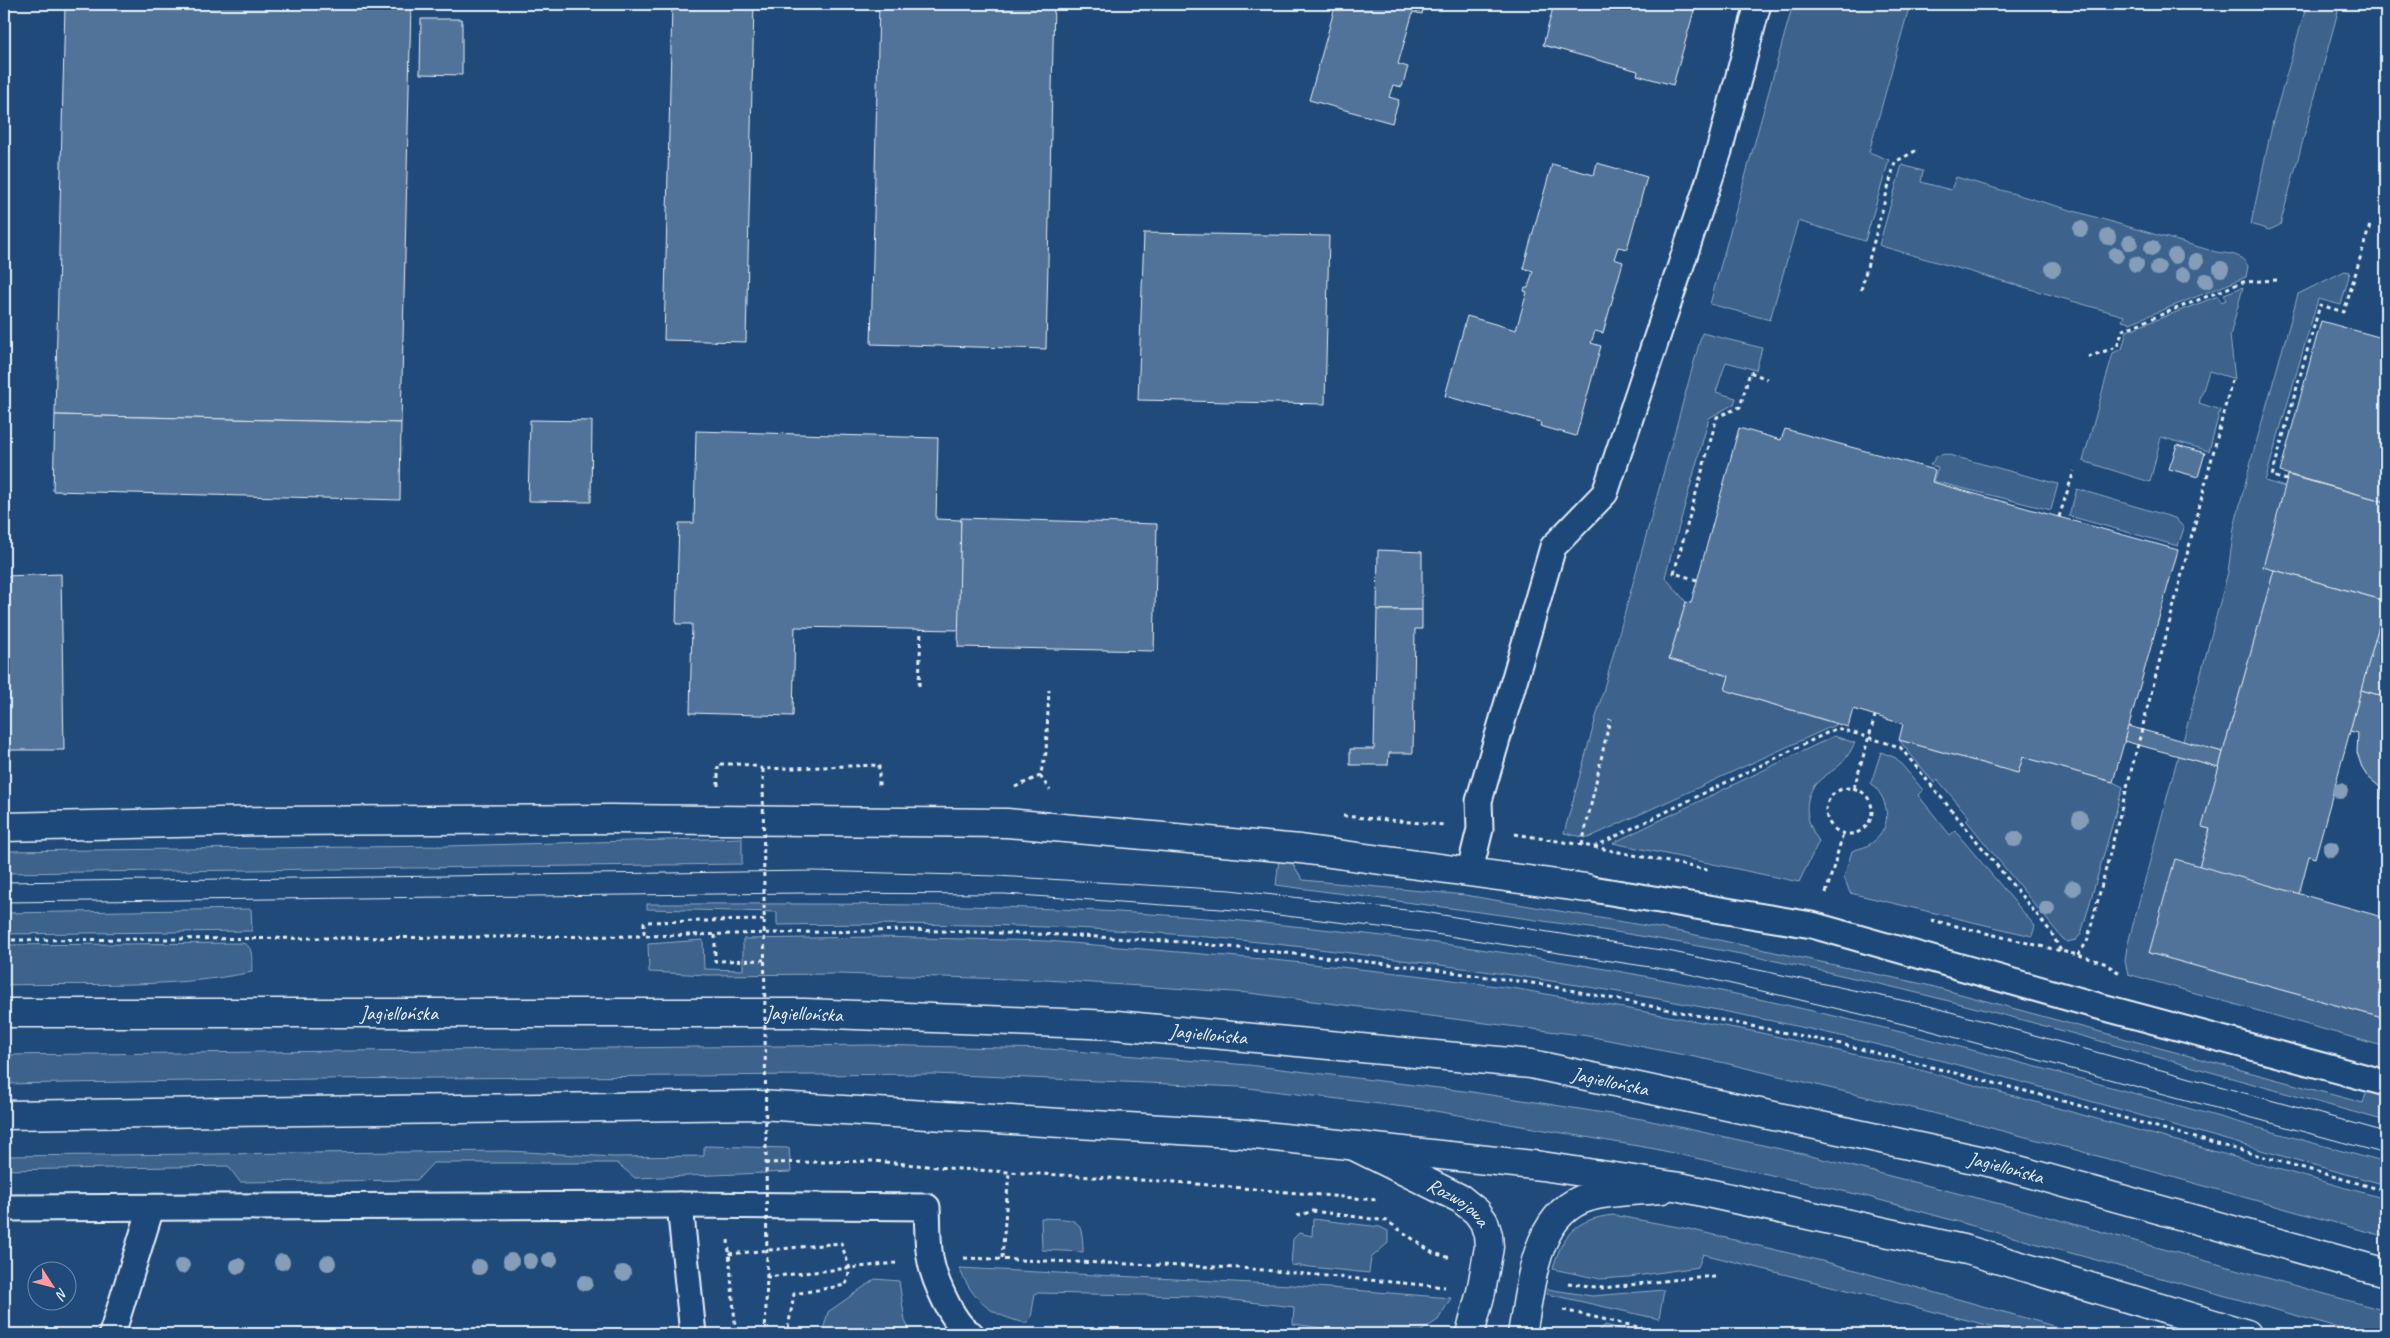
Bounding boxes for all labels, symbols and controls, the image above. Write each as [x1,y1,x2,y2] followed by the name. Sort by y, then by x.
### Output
[359,1001,439,1026] street label: Jagiellońska
[764,1001,845,1027] street label: Jagiellońska
[1167,1018,1249,1050] street label: Jagiellońska
[1569,1060,1652,1102] street label: Jagiellońska
[1965,1145,2048,1189] street label: Jagiellońska
[1423,1172,1496,1232] street label: Rozwojowa
[28,1260,78,1310] north arrow
[51,1285,72,1304] text: N

